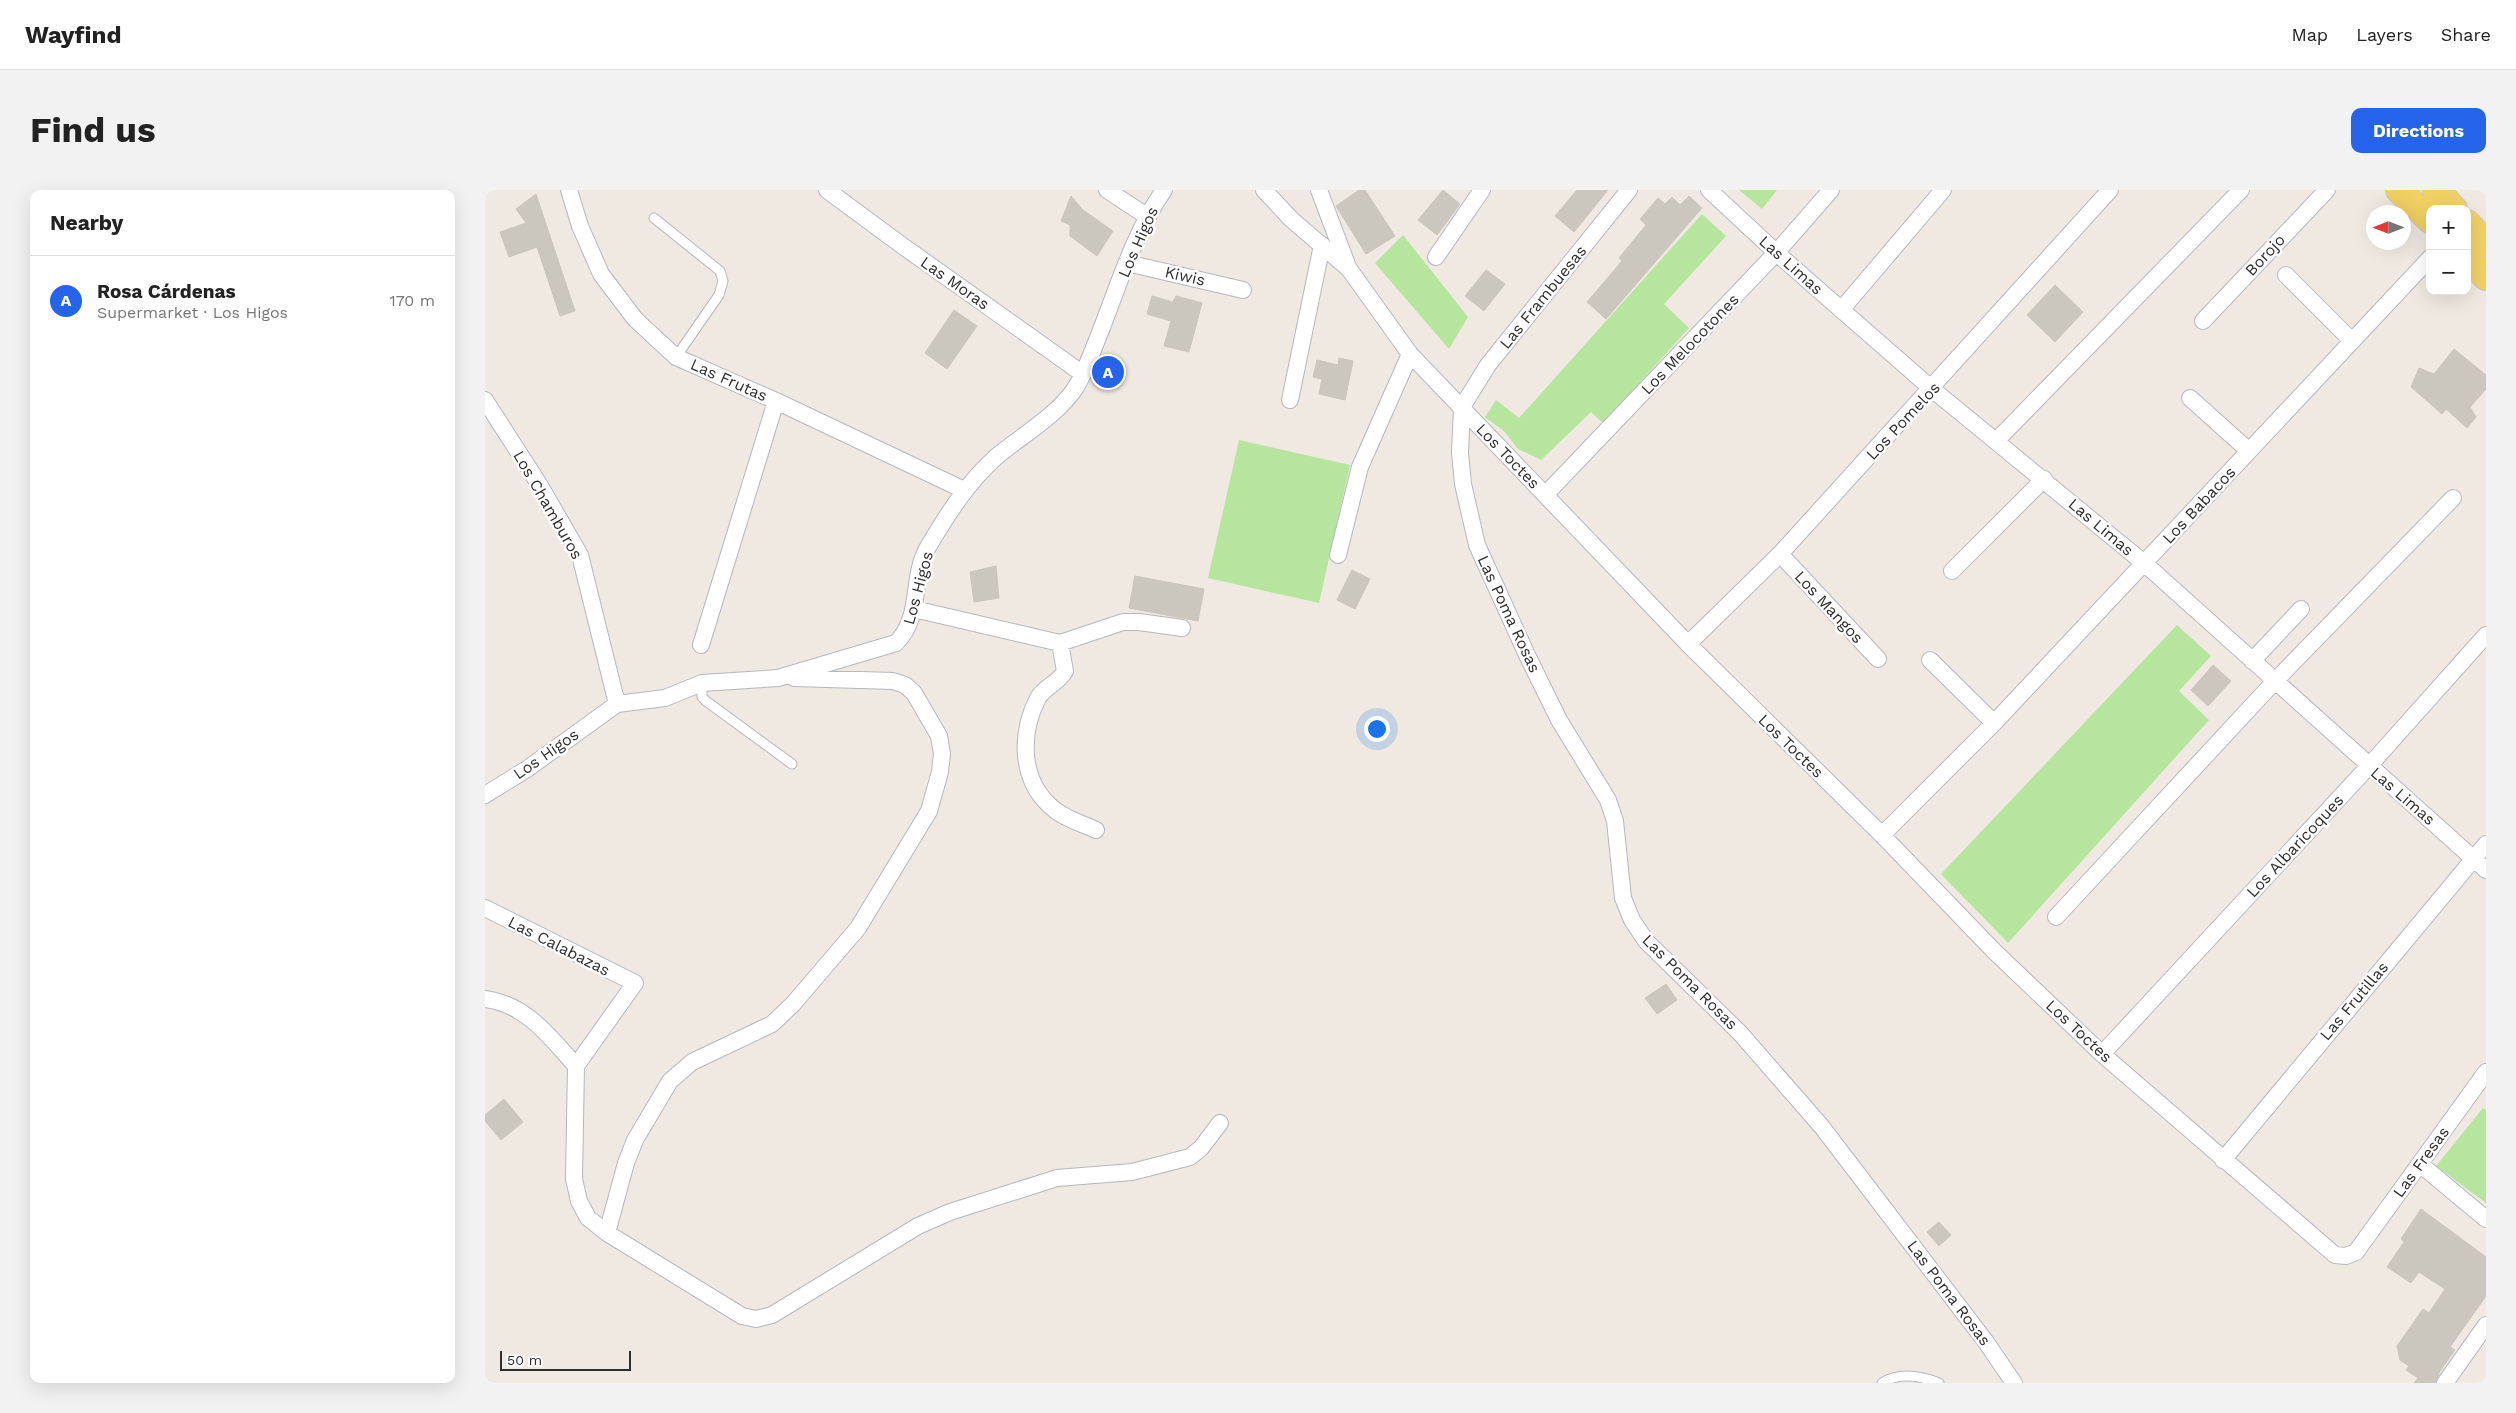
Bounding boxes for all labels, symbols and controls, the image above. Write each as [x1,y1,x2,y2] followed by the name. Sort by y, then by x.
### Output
[25,21,121,49] text: Wayfind
[2291,24,2328,45] text: Map
[2356,24,2413,45] text: Layers
[2441,24,2491,45] text: Share
[2351,108,2486,153] button: Directions
[30,109,156,151] text: Find us
[1114,204,1162,280] street label: Los Higos
[2366,205,2411,250] north arrow
[2426,205,2471,295] map controls
[2426,205,2471,250] button: +
[50,210,123,235] text: Nearby
[2241,230,2289,280] street label: Borojo
[1755,231,1827,299] street label: Las Limas
[1496,242,1590,352] street label: Las Frambuesas
[2426,250,2471,295] button: −
[917,252,993,314] street label: Las Moras
[1163,262,1207,290] street label: Kiwis
[97,280,236,303] text: Rosa Cárdenas
[1637,290,1743,398] street label: Los Melocotones
[61,291,71,310] text: A
[389,291,435,310] text: 170 m
[97,303,288,322] text: Supermarket · Los Higos
[1092,353,1124,391] pin: A
[688,355,770,405] street label: Las Frutas
[1862,378,1944,464] street label: Los Pomelos
[1472,419,1544,493] street label: Los Toctes
[509,447,587,563] street label: Los Chamburos
[2158,463,2240,547] street label: Los Babacos
[2065,494,2137,560] street label: Las Limas
[899,549,937,627] street label: Los Higos
[1474,552,1544,676] street label: Las Poma Rosas
[1791,567,1867,647] street label: Los Mangos
[1754,710,1828,782] street label: Los Toctes
[1364,716,1390,742] your location
[510,725,582,783] street label: Los Higos
[2367,763,2439,829] street label: Las Limas
[2242,791,2348,901] street label: Los Albaricoques
[505,912,613,980] street label: Las Calabazas
[1638,930,1742,1034] street label: Las Poma Rosas
[2316,958,2392,1044] street label: Las Frutillas
[2042,996,2116,1066] street label: Los Toctes
[2389,1123,2453,1201] street label: Las Fresas
[1903,1237,1995,1349] street label: Las Poma Rosas
[500,1348,631,1371] scale bar
[507,1352,542,1368] text: 50 m

